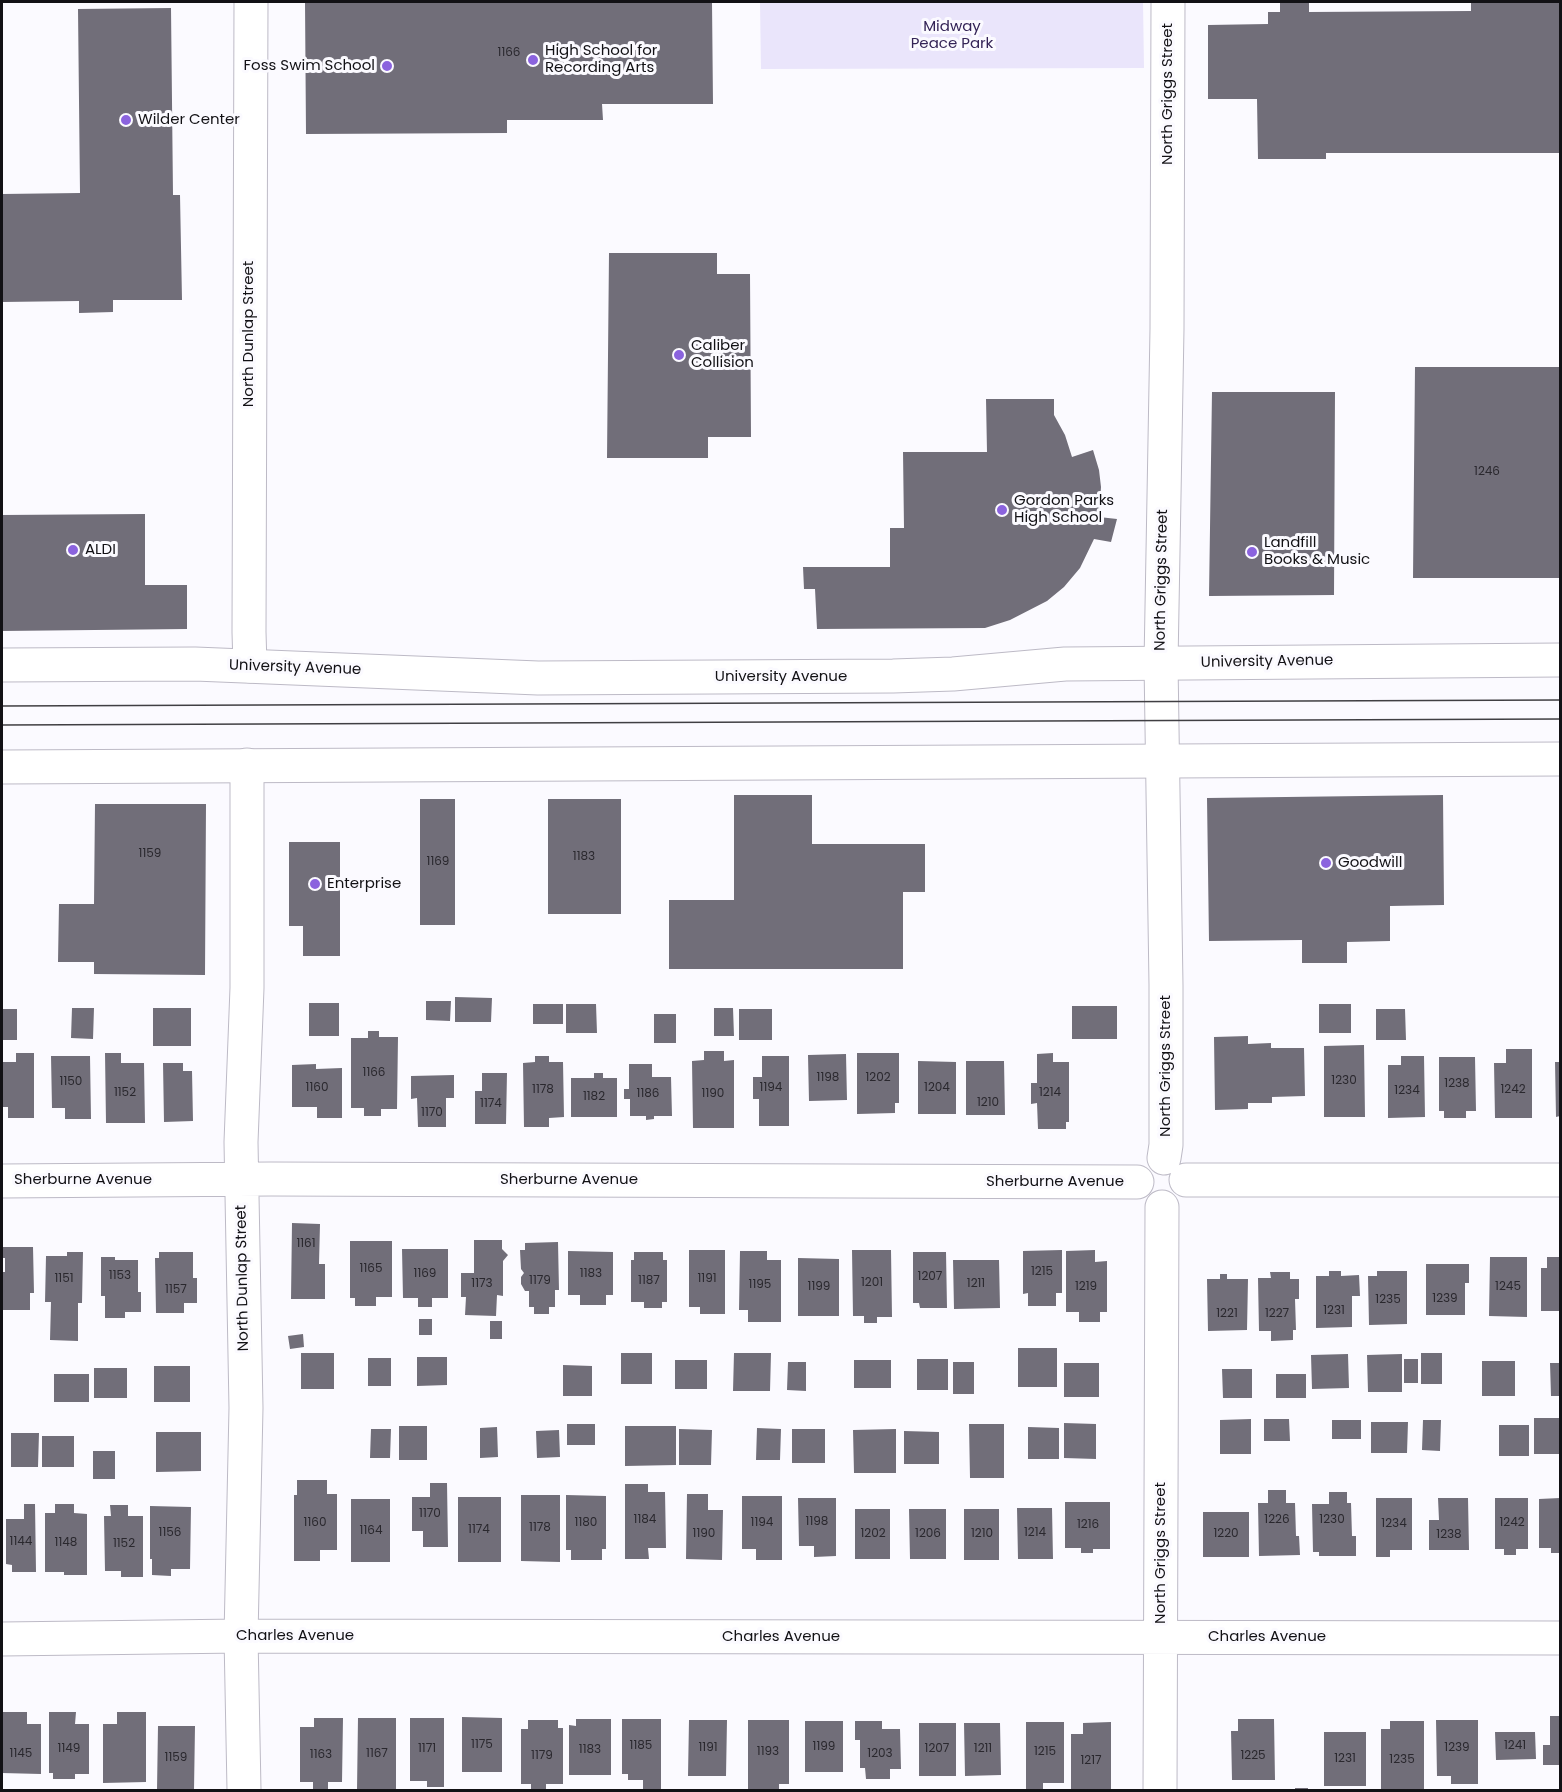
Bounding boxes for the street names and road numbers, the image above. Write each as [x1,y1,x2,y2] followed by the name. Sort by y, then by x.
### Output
[1159,23,1177,165] street label: North Griggs Street
[240,261,258,407] street label: North Dunlap Street
[1152,509,1172,651] street label: North Griggs Street
[1201,652,1333,672] street label: University Avenue
[228,657,362,679] street label: University Avenue
[715,668,847,686] street label: University Avenue
[1157,995,1175,1137] street label: North Griggs Street
[14,1171,152,1189] street label: Sherburne Avenue
[500,1171,638,1189] street label: Sherburne Avenue
[986,1173,1124,1191] street label: Sherburne Avenue
[233,1205,253,1351] street label: North Dunlap Street
[1152,1482,1170,1624] street label: North Griggs Street
[236,1627,354,1645] street label: Charles Avenue
[722,1628,840,1646] street label: Charles Avenue
[1208,1628,1326,1646] street label: Charles Avenue

